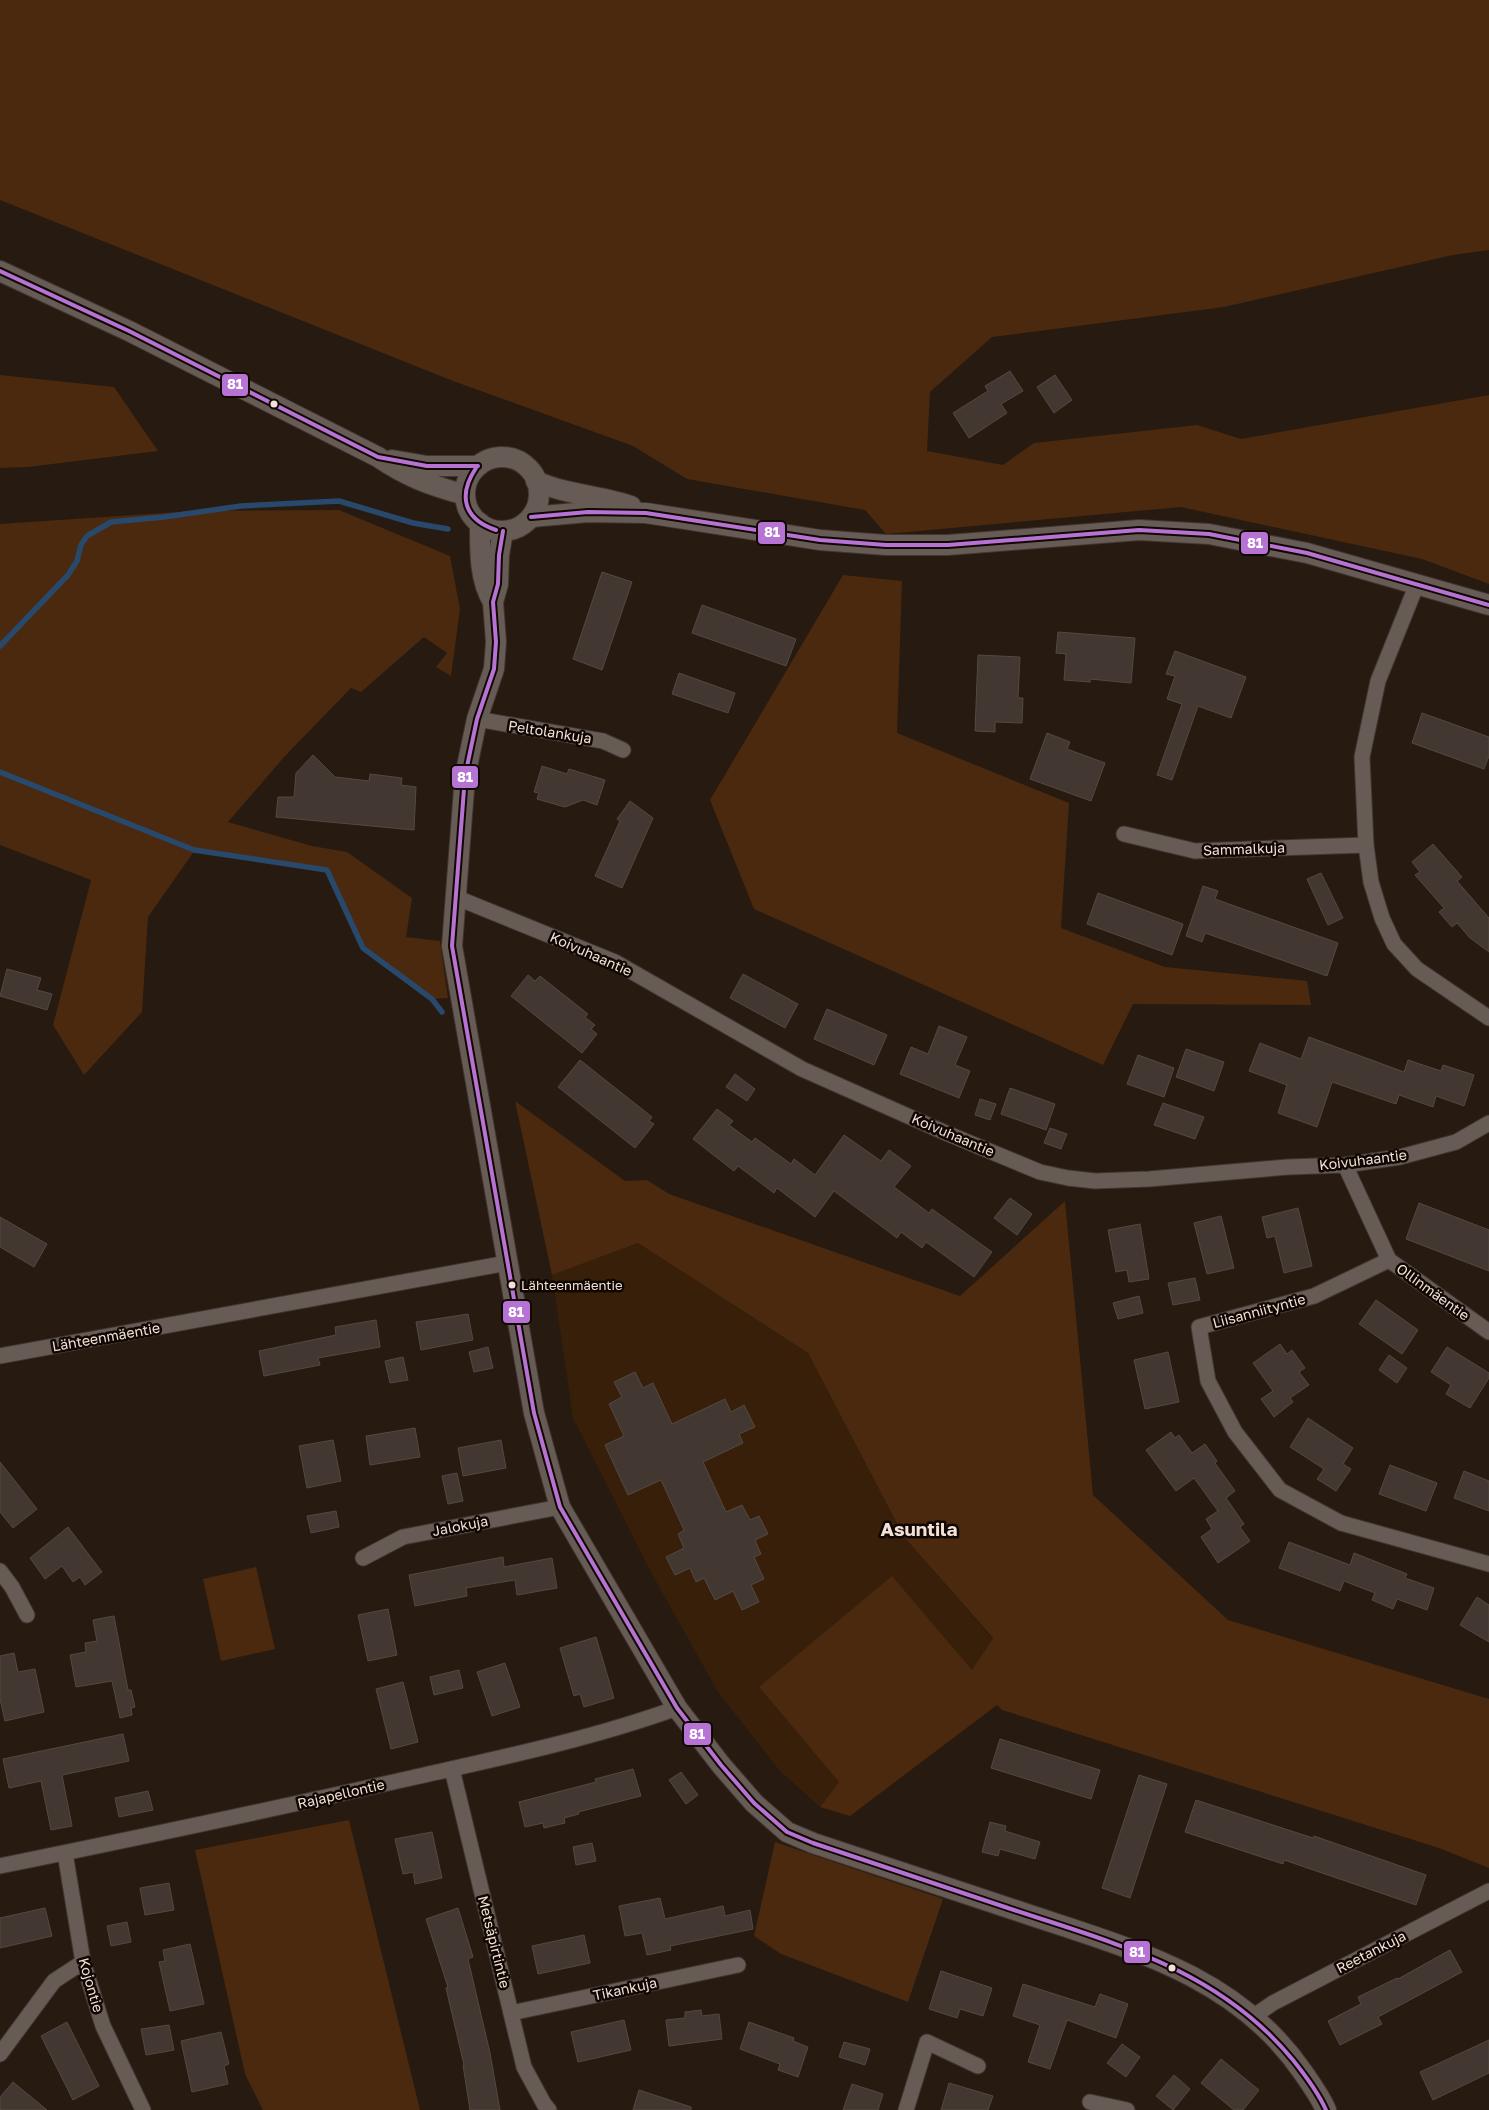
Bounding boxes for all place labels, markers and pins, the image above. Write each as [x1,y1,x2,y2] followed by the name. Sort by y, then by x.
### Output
[269,399,279,409] unlabelled marker
[521,1277,623,1293] place label: Lähteenmäentie
[507,1280,517,1290] marker: Lähteenmäentie
[1167,1963,1177,1973] unlabelled marker

